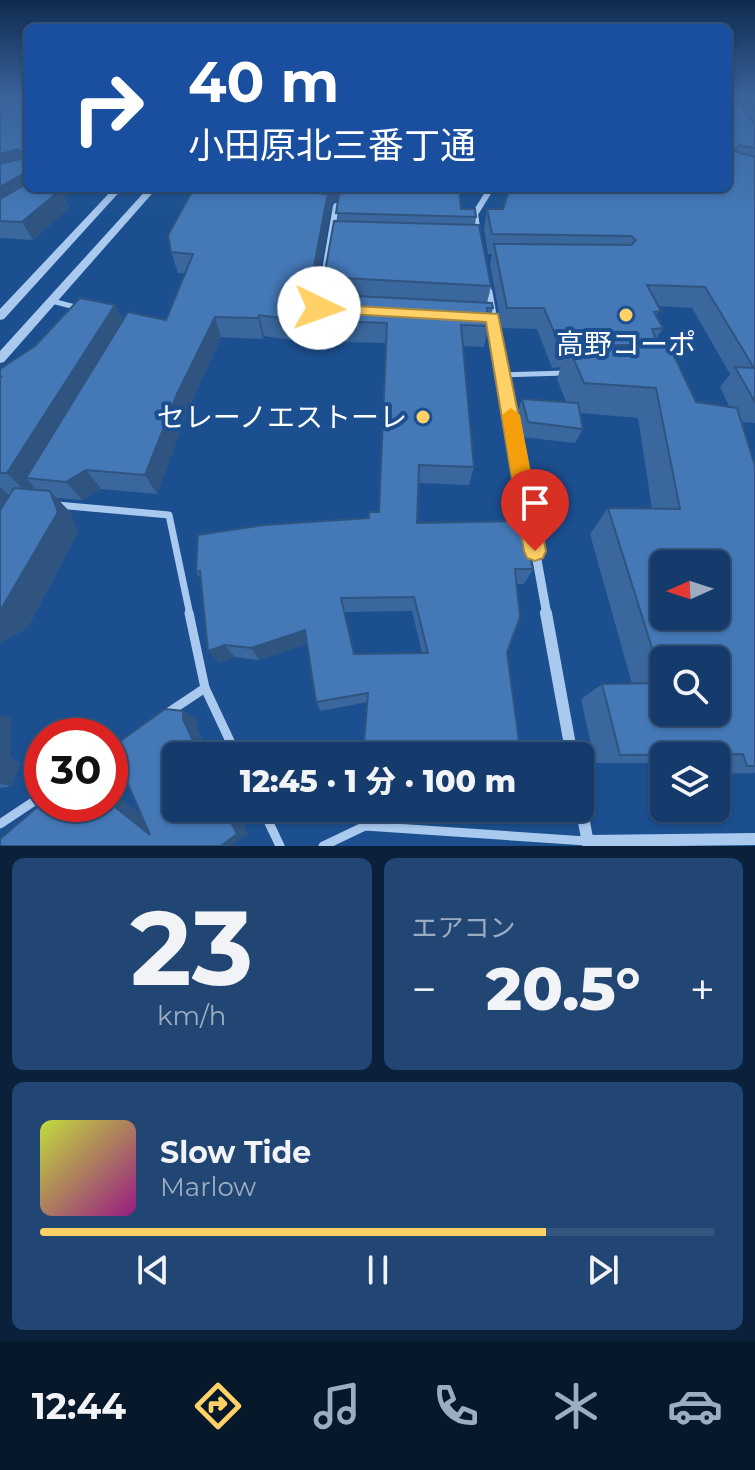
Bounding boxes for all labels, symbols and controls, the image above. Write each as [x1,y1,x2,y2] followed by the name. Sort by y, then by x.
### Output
[188,48,339,116] text: 40 m
[56,56,160,160] icon: right
[188,123,476,167] text: 小田原北三番丁通
[277,266,361,350] position arrow
[617,306,635,324] marker: 高野コーポ
[556,327,696,361] place label: 高野コーポ
[157,400,407,434] place label: セレーノエストーレ
[414,408,432,426] marker: セレーノエストーレ
[501,469,569,551] pin
[513,481,557,525] icon: arrive
[650,550,730,630] north arrow
[650,550,730,822] map controls
[650,646,730,726] button: search
[24,718,128,822] speed limit sign: 30
[650,742,730,822] button: layers
[240,763,516,800] text: 12:45 · 1 分 · 100 m
[130,884,253,1011] text: 23
[412,912,516,944] text: エアコン
[486,952,640,1025] text: 20.5°
[412,962,437,1016] text: −
[690,962,715,1016] text: +
[157,1000,226,1032] text: km/h
[160,1134,311,1171] text: Slow Tide
[160,1171,256,1203] text: Marlow
[131,1248,175,1292] icon: previous
[356,1248,400,1292] icon: pause
[581,1248,625,1292] icon: next
[190,1378,246,1434] icon: directions
[309,1378,365,1434] icon: music
[428,1378,484,1434] icon: phone
[548,1378,604,1434] icon: climate
[667,1378,723,1434] icon: car
[32,1384,126,1428] text: 12:44

